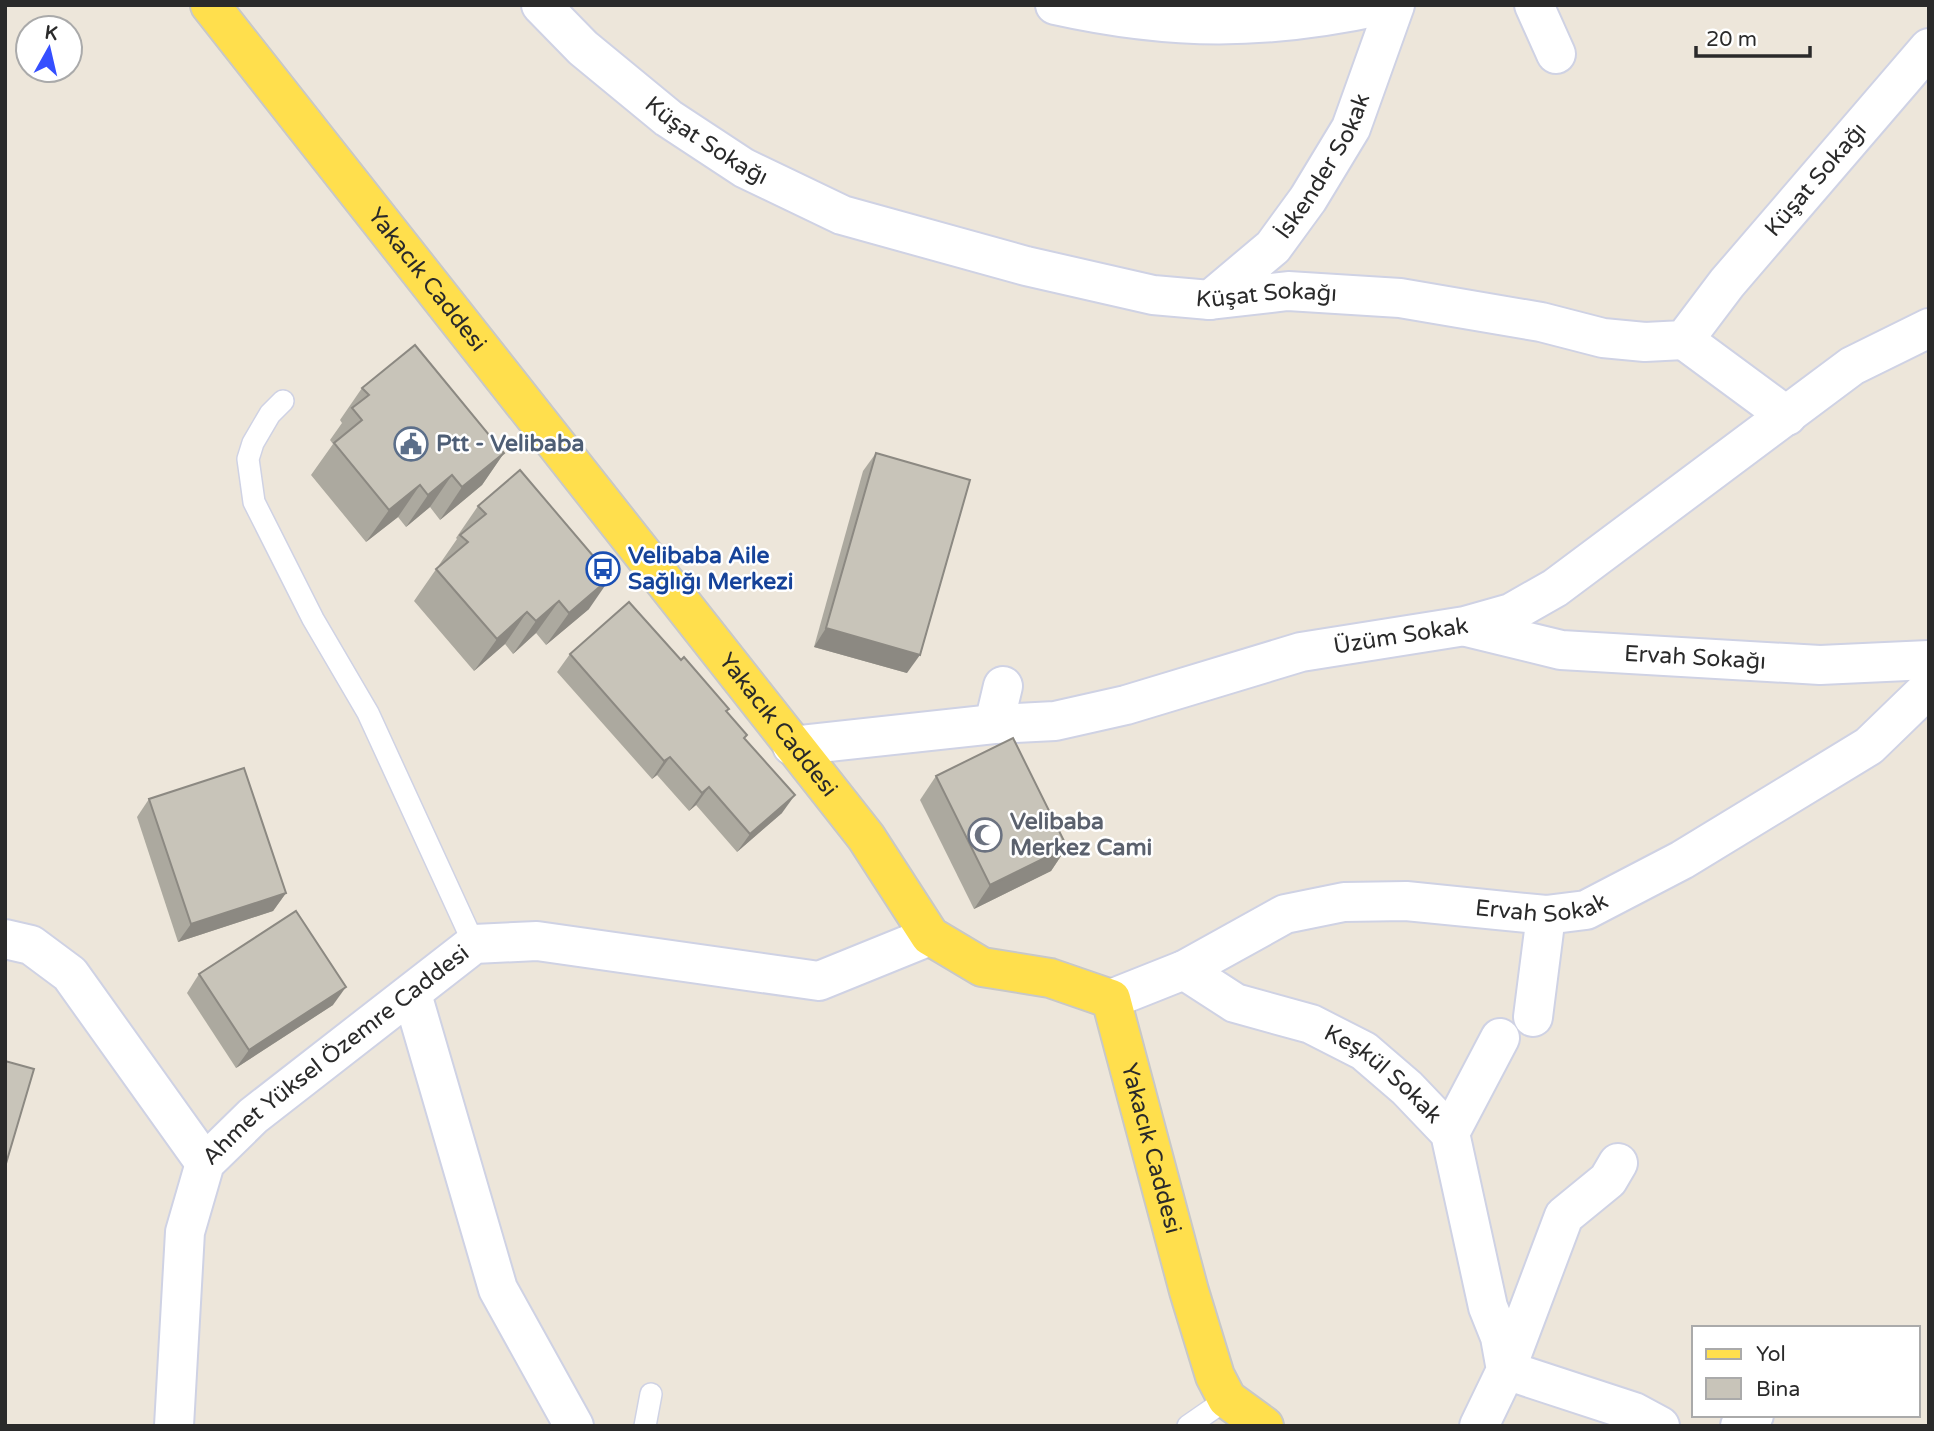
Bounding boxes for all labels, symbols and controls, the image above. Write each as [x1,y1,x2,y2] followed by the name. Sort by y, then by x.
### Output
[14,14,84,84] north arrow
[1696,14,1810,58] scale bar
[43,21,59,45] text: K
[1706,27,1757,52] text: 20 m
[1269,90,1376,245] street label: İskender Sokak
[639,91,772,191] street label: Küşat Sokağı
[1759,117,1873,242] street label: Küşat Sokağı
[361,202,492,357] street label: Yakacık Caddesi
[1195,277,1338,314] street label: Küşat Sokağı
[392,425,430,463] public building icon: Ptt - Velibaba
[436,430,584,458] place label: Ptt - Velibaba
[628,542,794,596] place label: Velibaba Aile Sağlığı Merkezi
[584,550,622,588] bus stop icon: Velibaba Aile Sağlığı Merkezi
[1332,612,1470,661] street label: Üzüm Sokak
[1623,640,1767,676] street label: Ervah Sokağı
[712,648,843,803] street label: Yakacık Caddesi
[1010,808,1152,862] place label: Velibaba Merkez Cami
[966,816,1004,854] mosque icon: Velibaba Merkez Cami
[1474,887,1613,929] street label: Ervah Sokak
[197,939,475,1171] street label: Ahmet Yüksel Özemre Caddesi
[1319,1019,1448,1130] street label: Keşkül Sokak
[1115,1060,1187,1237] street label: Yakacık Caddesi
[1692,1326,1920,1417] legend
[1756,1342,1786,1367] text: Yol
[1756,1377,1800,1402] text: Bina

